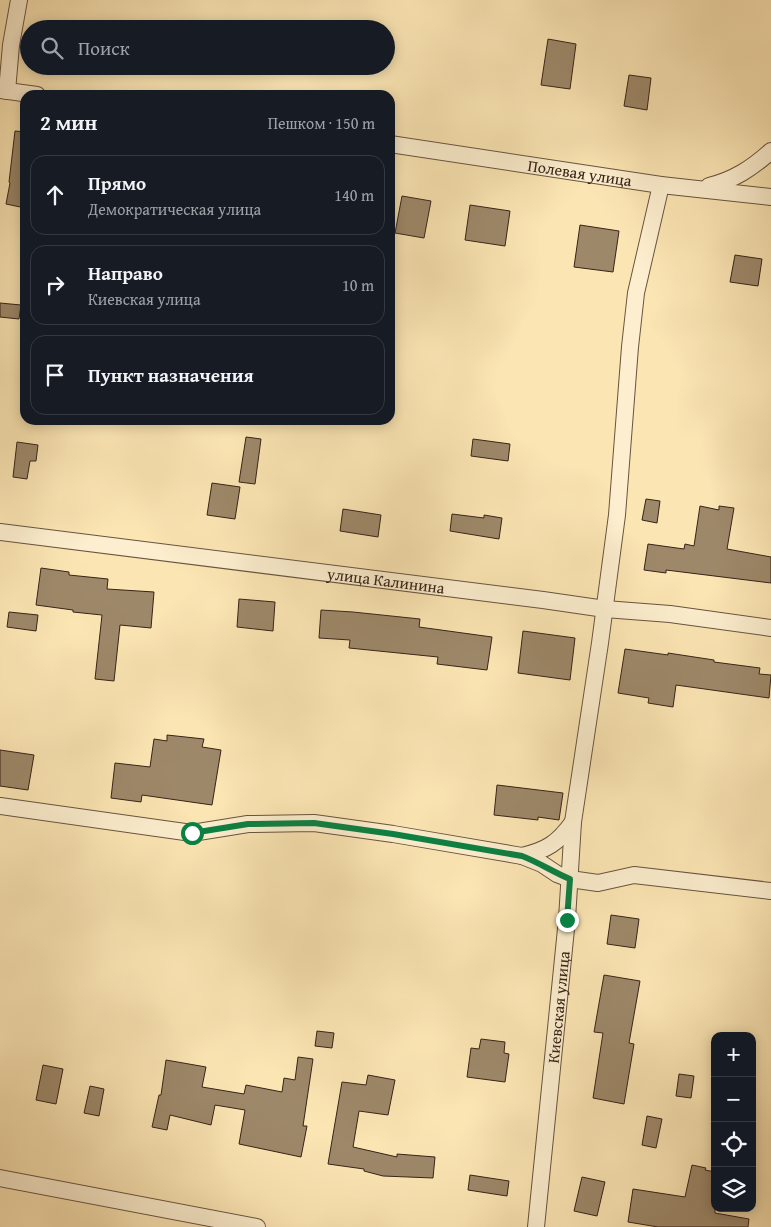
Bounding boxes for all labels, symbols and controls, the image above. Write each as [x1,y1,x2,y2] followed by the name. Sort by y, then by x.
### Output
[20,20,395,75] search box
[38,34,66,62] icon: search
[78,34,130,62] text: Поиск
[40,107,97,138] text: 2 мин
[268,111,375,135] text: Пешком · 150 m
[526,153,634,193] street label: Полевая улица
[88,169,146,197] text: Прямо
[41,181,69,209] icon: ahead
[334,183,374,207] text: 140 m
[88,197,261,221] text: Демократическая улица
[88,259,163,287] text: Направо
[41,271,69,299] icon: right
[342,273,374,297] text: 10 m
[88,287,201,311] text: Киевская улица
[41,361,69,389] icon: arrive
[88,361,254,389] text: Пункт назначения
[325,561,447,600] street label: улица Калинина
[181,822,204,845] route start
[556,909,579,932] route end
[541,950,576,1064] street label: Киевская улица
[711,1032,756,1212] map controls
[711,1032,756,1077] button: +
[711,1077,756,1122] button: −
[711,1122,756,1167] button: locate
[711,1167,756,1212] button: layers

